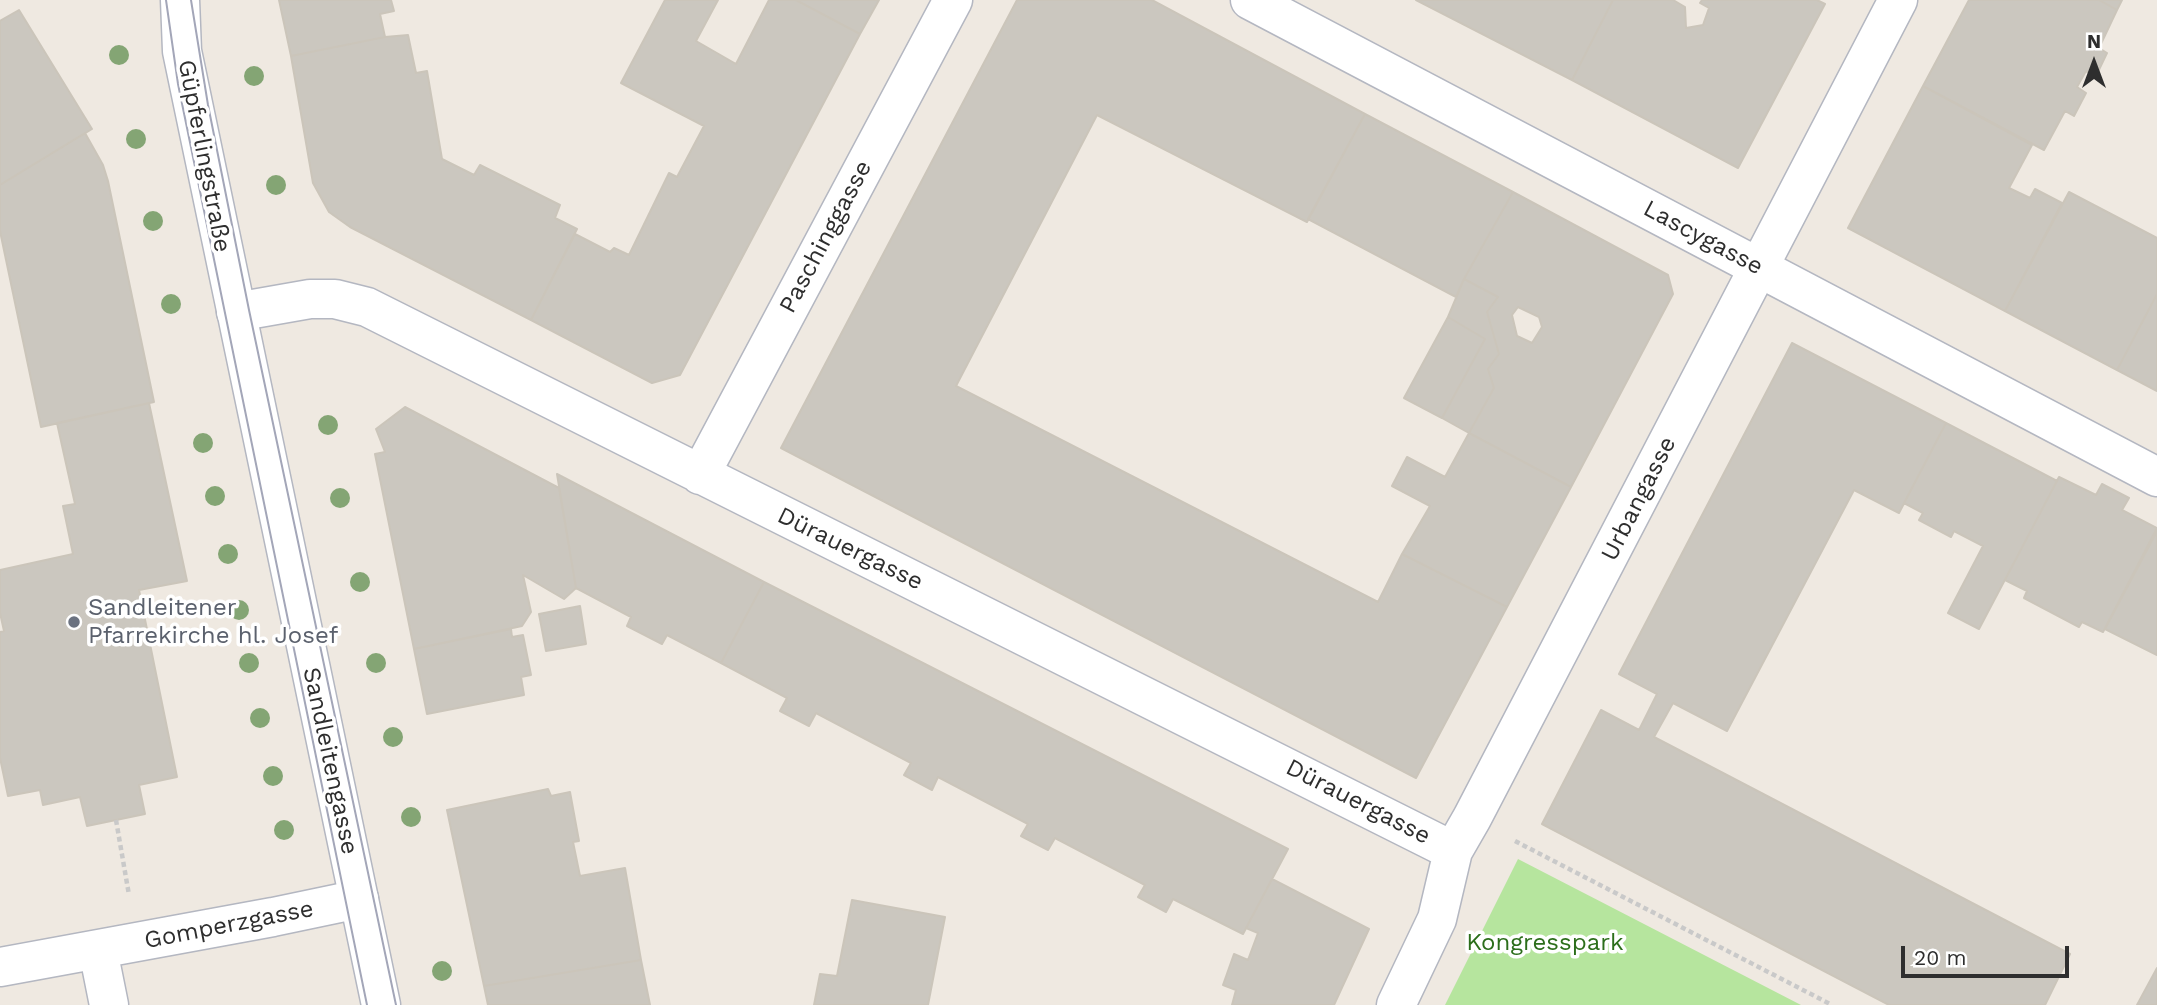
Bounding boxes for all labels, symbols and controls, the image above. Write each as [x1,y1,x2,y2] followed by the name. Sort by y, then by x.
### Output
[2059,28,2129,98] north arrow
[2087,30,2101,53] text: N
[171,57,237,255] street label: Güpferlingstraße
[774,156,878,318] street label: Paschinggasse
[1638,194,1768,282] street label: Lascygasse
[1595,432,1683,566] street label: Urbangasse
[772,501,928,597] street label: Dürauergasse
[88,594,338,650] place label: Sandleitener Pfarrekirche hl. Josef
[66,614,82,630] marker: Sandleitener Pfarrekirche hl. Josef
[296,665,364,857] street label: Sandleitengasse
[1281,753,1435,851] street label: Dürauergasse
[142,894,316,956] street label: Gomperzgasse
[1466,929,1624,957] park label: Kongresspark
[1905,932,2073,976] scale bar
[1914,945,1966,970] text: 20 m

